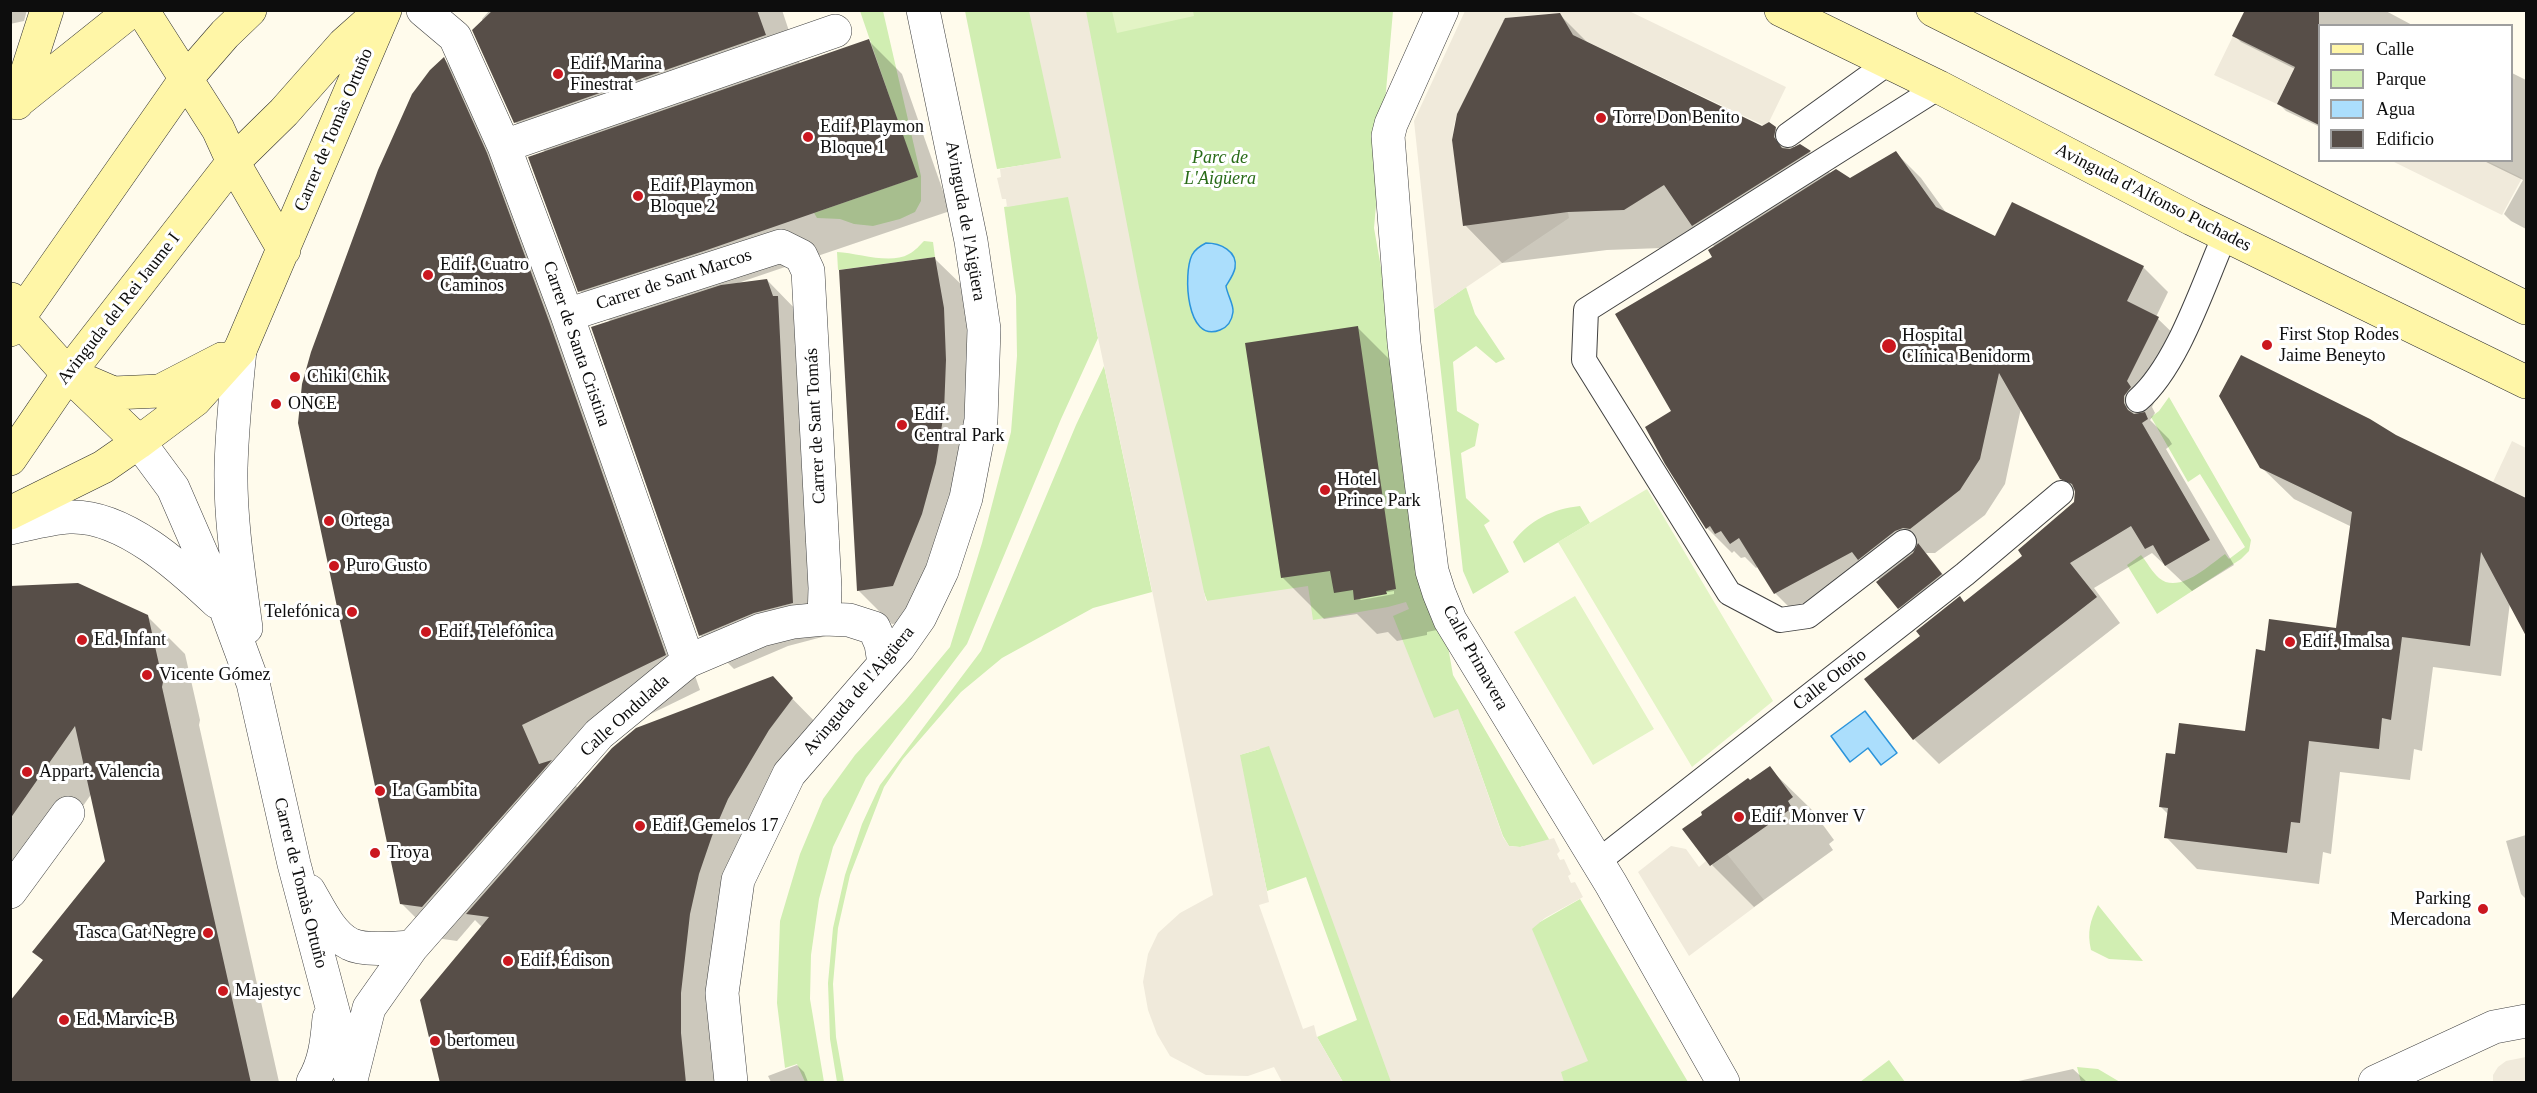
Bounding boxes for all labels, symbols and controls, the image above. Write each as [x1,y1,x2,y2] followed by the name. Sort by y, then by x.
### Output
[2318,24,2513,162] legend
[2376,39,2414,59] text: Calle
[290,45,378,215] street label: Carrer de Tomàs Ortuño
[570,53,662,96] place label: Edif. Marina Finestrat
[551,67,565,81] marker: Edif. Marina Finestrat
[2376,69,2426,89] text: Parque
[2376,99,2415,119] text: Agua
[1613,107,1740,129] place label: Torre Don Benito
[1594,111,1608,125] marker: Torre Don Benito
[820,116,924,158] place label: Edif. Playmon Bloque 1
[2376,129,2434,149] text: Edificio
[801,130,815,144] marker: Edif. Playmon Bloque 1
[940,139,990,303] street label: Avinguda de l'Aigüera
[2051,139,2255,257] street label: Avinguda d'Alfonso Puchades
[1184,147,1256,190] park label: Parc de L'Aigüera
[650,175,754,218] place label: Edif. Playmon Bloque 2
[631,189,645,203] marker: Edif. Playmon Bloque 2
[53,229,185,389] street label: Avinguda del Rei Jaume I
[593,245,755,315] street label: Carrer de Sant Marcos
[440,254,529,296] place label: Edif. Cuatro Caminos
[538,258,614,430] street label: Carrer de Santa Cristina
[421,268,435,282] marker: Edif. Cuatro Caminos
[2279,324,2399,366] place label: First Stop Rodes Jaime Beneyto
[1902,325,2030,368] place label: Hospital Clínica Benidorm
[1880,337,1898,355] marker: Hospital Clínica Benidorm
[2260,338,2274,352] marker: First Stop Rodes Jaime Beneyto
[801,347,831,505] street label: Carrer de Sant Tomás
[307,366,387,388] place label: Chiki Chik
[288,370,302,384] marker: Chiki Chik
[288,393,337,415] place label: ONCE
[269,397,283,411] marker: ONCE
[914,404,1004,446] place label: Edif. Central Park
[895,418,909,432] marker: Edif. Central Park
[1337,469,1420,512] place label: Hotel Prince Park
[1318,483,1332,497] marker: Hotel Prince Park
[341,510,390,532] place label: Ortega
[322,514,336,528] marker: Ortega
[346,555,428,577] place label: Puro Gusto
[327,559,341,573] marker: Puro Gusto
[264,601,340,623] place label: Telefónica
[1437,602,1513,714] street label: Calle Primavera
[345,605,359,619] marker: Telefónica
[438,621,554,643] place label: Edif. Telefónica
[799,622,919,760] street label: Avinguda de l'Aigüera
[419,625,433,639] marker: Edif. Telefónica
[94,629,166,651] place label: Ed. Infant
[2302,631,2390,653] place label: Edif. Imalsa
[75,633,89,647] marker: Ed. Infant
[2283,635,2297,649] marker: Edif. Imalsa
[1789,645,1871,715] street label: Calle Otoño
[159,664,270,686] place label: Vicente Gómez
[140,668,154,682] marker: Vicente Gómez
[576,670,674,762] street label: Calle Ondulada
[39,761,160,783] place label: Appart. Valencia
[20,765,34,779] marker: Appart. Valencia
[392,780,477,802] place label: La Gambita
[373,784,387,798] marker: La Gambita
[268,795,332,971] street label: Carrer de Tomàs Ortuño
[1751,806,1865,828] place label: Edif. Monver V
[1732,810,1746,824] marker: Edif. Monver V
[652,815,778,837] place label: Edif. Gemelos 17
[633,819,647,833] marker: Edif. Gemelos 17
[387,842,429,864] place label: Troya
[368,846,382,860] marker: Troya
[2390,888,2471,930] place label: Parking Mercadona
[2476,902,2490,916] marker: Parking Mercadona
[76,922,196,944] place label: Tasca Gat Negre
[201,926,215,940] marker: Tasca Gat Negre
[520,950,610,972] place label: Edif. Édison
[501,954,515,968] marker: Edif. Édison
[235,980,301,1002] place label: Majestyc
[216,984,230,998] marker: Majestyc
[76,1009,175,1031] place label: Ed. Marvic-B
[57,1013,71,1027] marker: Ed. Marvic-B
[447,1030,515,1052] place label: bertomeu
[428,1034,442,1048] marker: bertomeu

